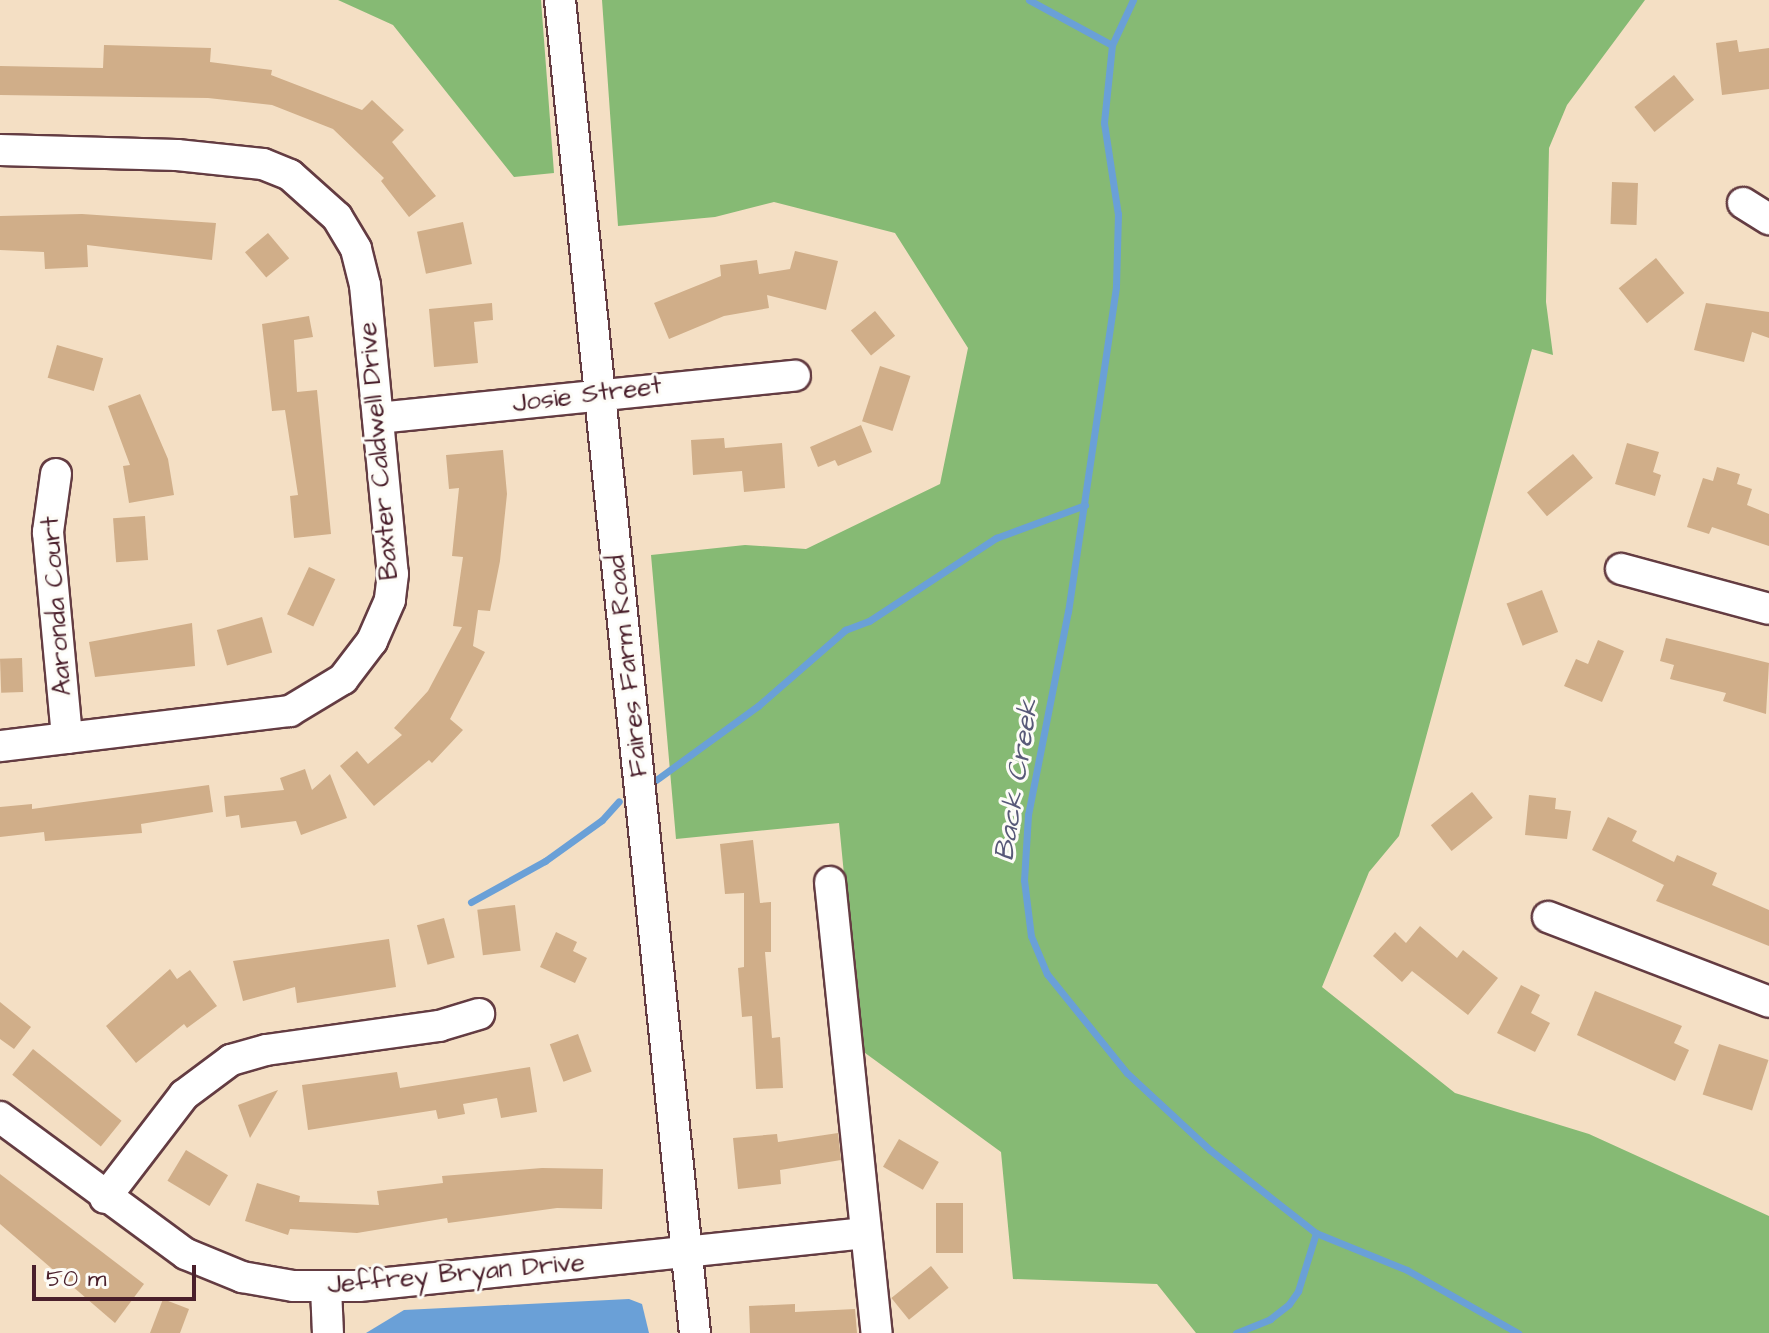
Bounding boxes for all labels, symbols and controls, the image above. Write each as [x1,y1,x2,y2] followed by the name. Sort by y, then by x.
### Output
[352,321,406,581] street label: Baxter Caldwell Drive
[511,370,663,420] street label: Josie Street
[35,515,79,697] street label: Aaronda Court
[601,553,655,779] street label: Faires Farm Road
[988,697,1046,863] water label: Back Creek
[326,1247,586,1301] street label: Jeffrey Bryan Drive
[36,1249,200,1299] scale bar
[46,1262,106,1296] text: 50 m

